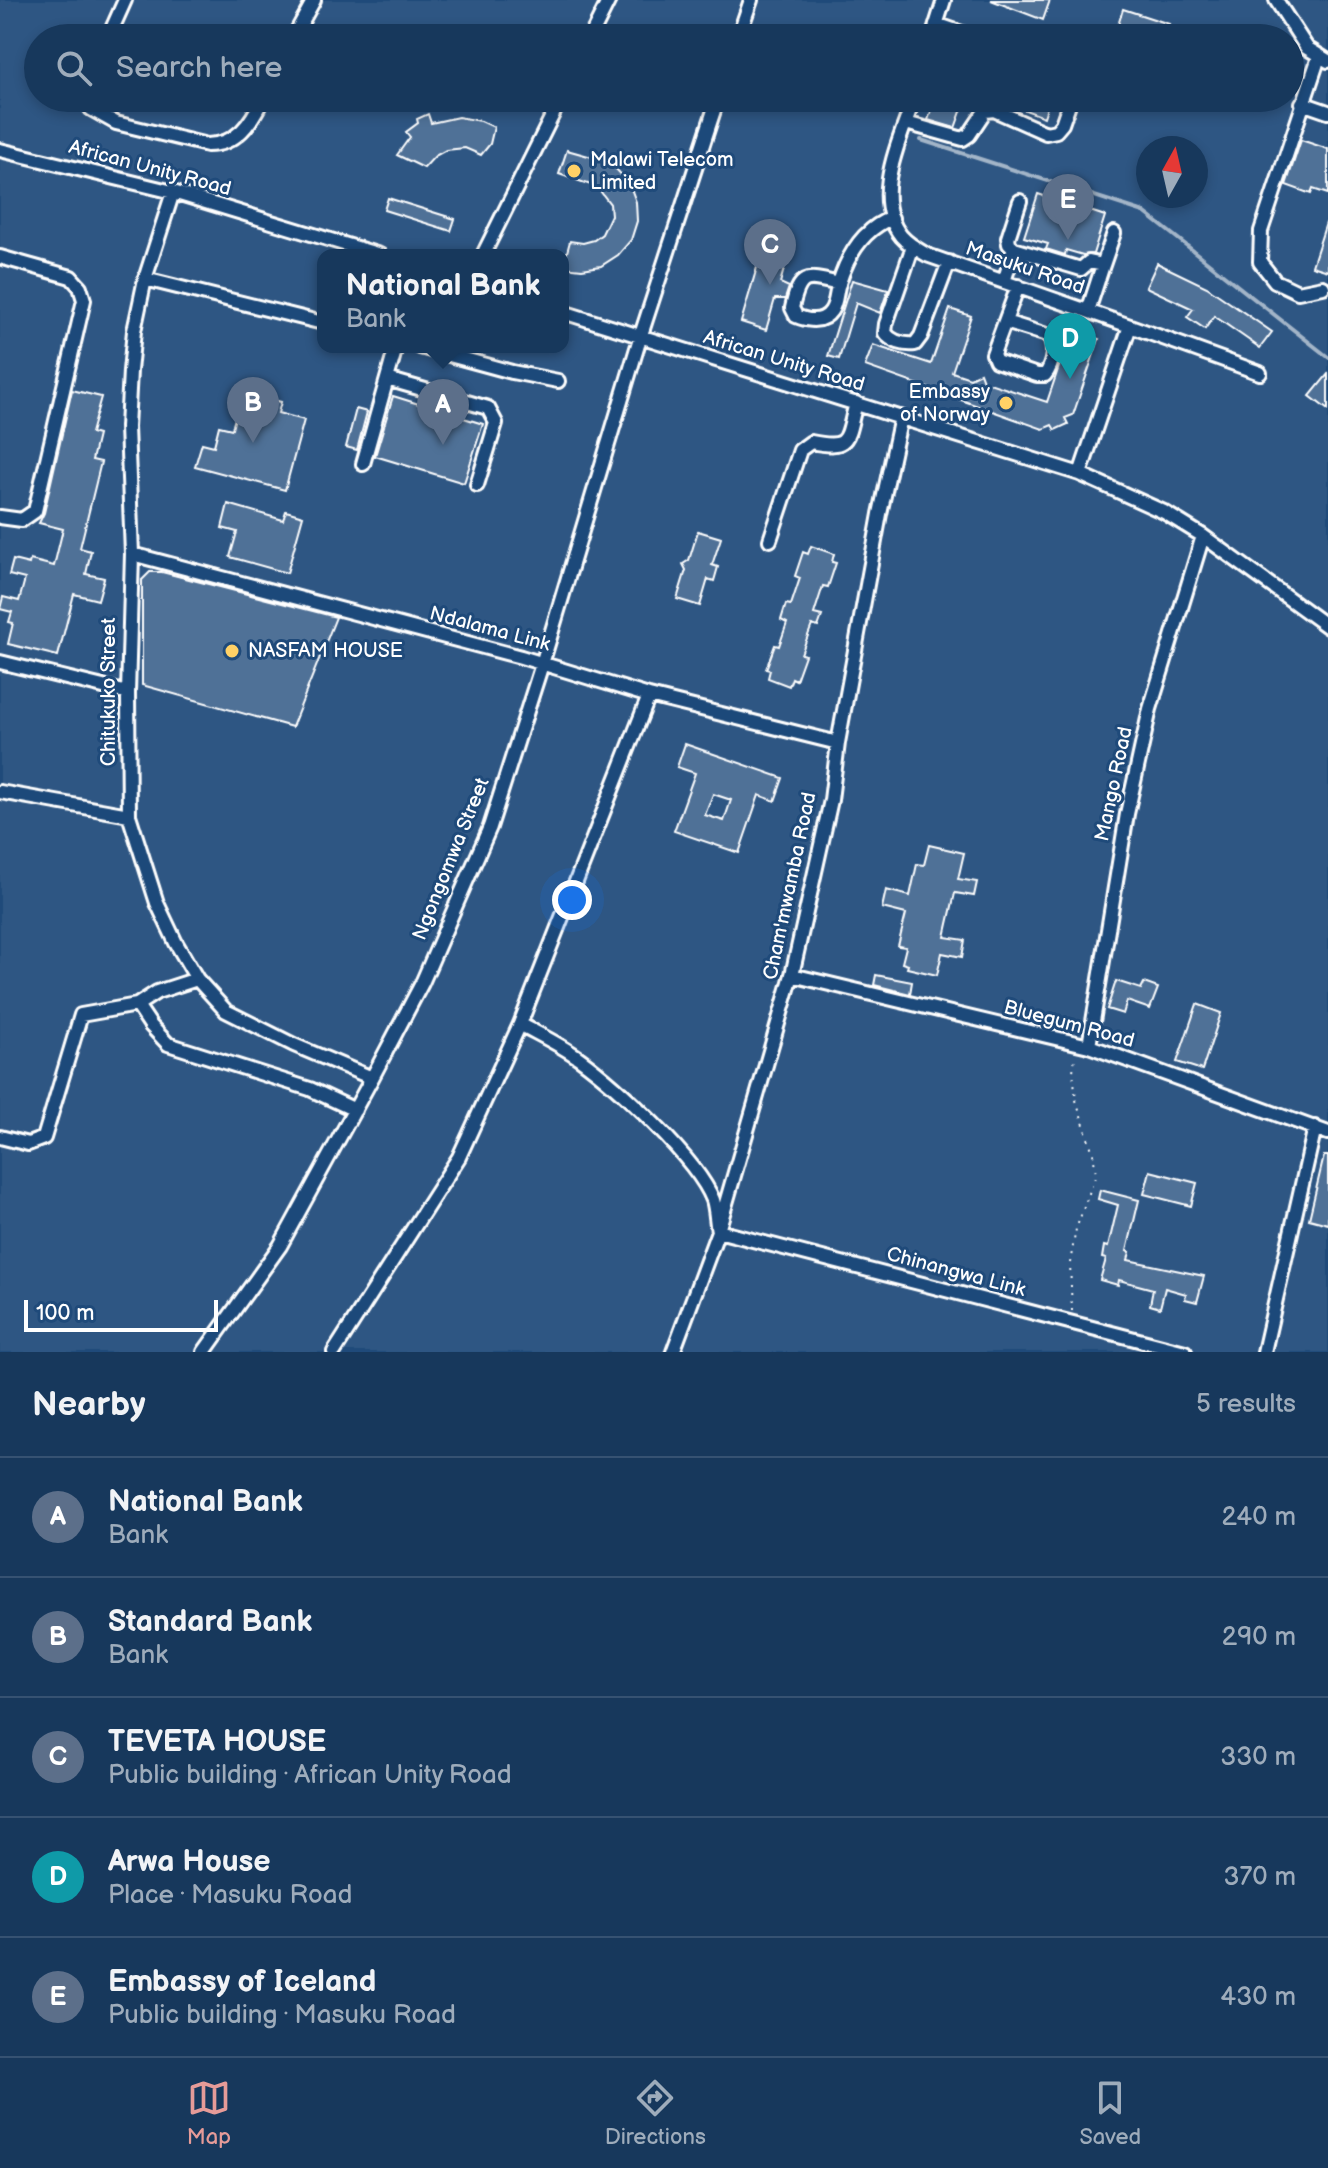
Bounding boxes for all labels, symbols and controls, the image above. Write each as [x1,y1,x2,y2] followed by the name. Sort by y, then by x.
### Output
[24,24,1304,112] search box
[52,46,96,90] icon: search
[116,50,282,86] text: Search here
[66,135,234,201] street label: African Unity Road
[1136,136,1208,208] north arrow
[590,148,734,195] place label: Malawi Telecom Limited
[565,162,583,180] marker: Malawi Telecom Limited
[1042,174,1094,240] pin: E
[744,219,796,285] pin: C
[962,236,1088,300] street label: Masuku Road
[317,249,569,353] popup
[346,268,540,304] text: National Bank
[346,304,406,335] text: Bank
[1044,313,1096,379] pin: D
[701,325,867,397] street label: African Unity Road
[227,377,279,443] pin: B
[417,379,469,445] pin: A
[900,380,990,427] place label: Embassy of Norway
[997,394,1015,412] marker: Embassy of Norway
[427,601,553,657] street label: Ndalama Link
[97,618,121,766] street label: Chitukuko Street
[248,639,403,663] place label: NASFAM HOUSE
[223,642,241,660] marker: NASFAM HOUSE
[1090,724,1138,844] street label: Mango Road
[407,774,495,944] street label: Ngongomwa Street
[758,790,822,982] street label: Cham'mwamba Road
[552,880,592,920] your location
[1001,995,1137,1053] street label: Bluegum Road
[884,1242,1028,1302] street label: Chinangwa Link
[24,1296,218,1332] scale bar
[36,1300,95,1327] text: 100 m
[32,1384,146,1425] text: Nearby
[1196,1389,1296,1420] text: 5 results
[108,1484,303,1520] text: National Bank
[50,1502,66,1533] text: A
[1221,1502,1296,1533] text: 240 m
[108,1520,168,1551] text: Bank
[108,1604,312,1640] text: Standard Bank
[49,1622,67,1653] text: B
[1222,1622,1296,1653] text: 290 m
[108,1640,168,1671] text: Bank
[108,1724,326,1760] text: TEVETA HOUSE
[49,1742,67,1773] text: C
[1220,1742,1296,1773] text: 330 m
[108,1760,512,1791] text: Public building · African Unity Road
[108,1844,271,1880] text: Arwa House
[49,1862,67,1893] text: D
[1223,1862,1296,1893] text: 370 m
[108,1880,352,1911] text: Place · Masuku Road
[108,1964,376,2000] text: Embassy of Iceland
[50,1982,66,2013] text: E
[1220,1982,1296,2013] text: 430 m
[108,2000,456,2031] text: Public building · Masuku Road
[187,2076,231,2151] tab: Map
[605,2076,706,2151] tab: Directions
[1079,2076,1141,2151] tab: Saved

